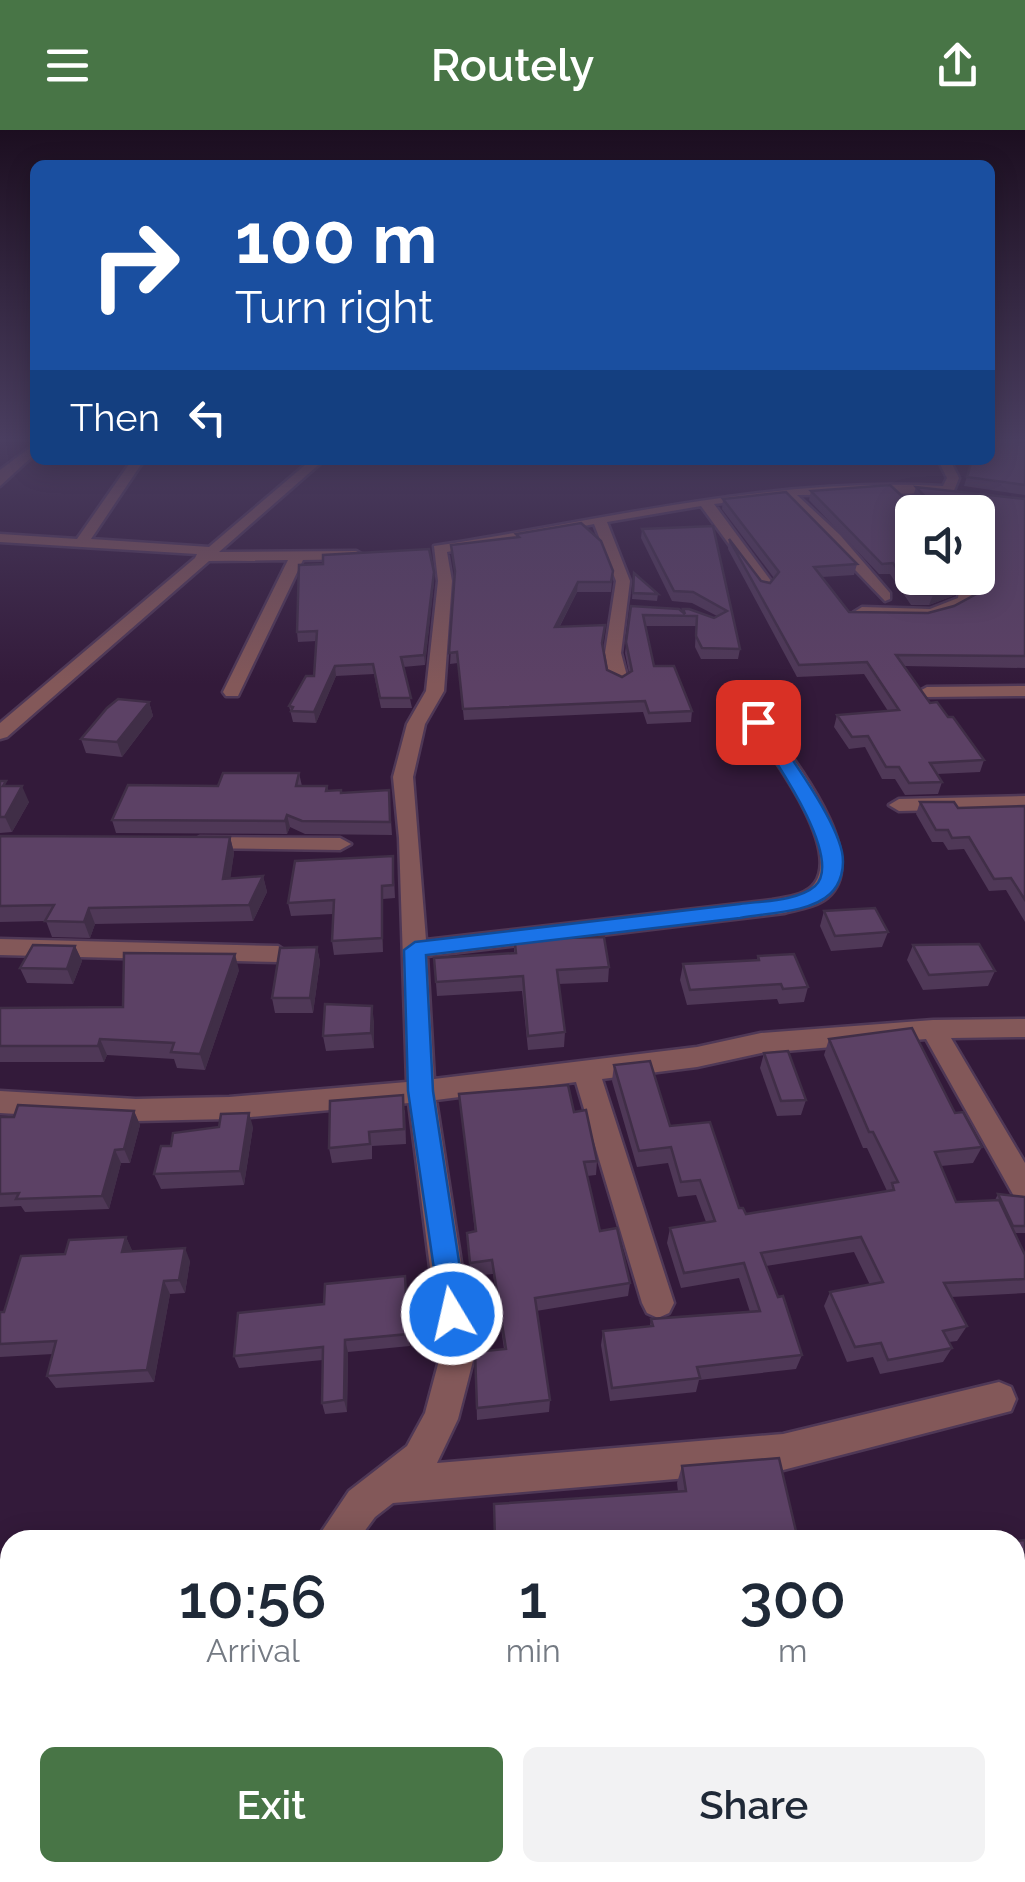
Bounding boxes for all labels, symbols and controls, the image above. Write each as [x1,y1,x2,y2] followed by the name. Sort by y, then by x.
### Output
[40,38,95,93] icon: menu
[930,38,985,93] icon: share
[431,39,594,92] text: Routely
[235,197,438,279] text: 100 m
[70,200,200,330] icon: right
[235,281,433,334] text: Turn right
[180,390,235,445] icon: left
[70,395,160,440] text: Then
[895,495,995,595] map controls
[895,495,995,595] button: sound
[716,680,801,765] pin
[731,695,786,750] icon: arrive
[400,1262,504,1366] position arrow
[179,1562,327,1632] text: 10:56
[519,1562,547,1632] text: 1
[740,1562,846,1632] text: 300
[206,1632,300,1669] text: Arrival
[506,1632,561,1669] text: min
[778,1632,808,1669] text: m
[40,1747,503,1862] button: Exit
[523,1747,985,1862] button: Share

